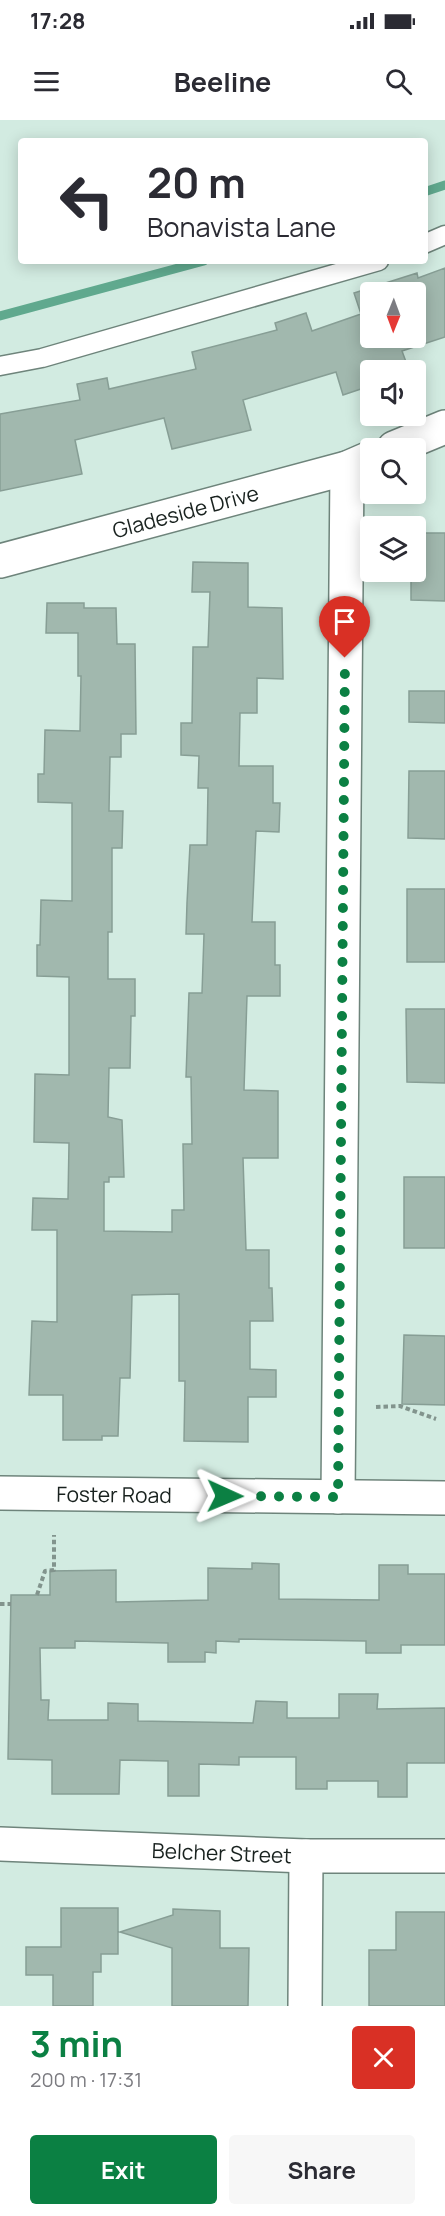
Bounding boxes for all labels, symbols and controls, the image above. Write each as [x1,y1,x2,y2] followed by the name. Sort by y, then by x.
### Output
[30,6,85,36] text: 17:28
[174,63,271,100] text: Beeline
[30,65,63,98] icon: menu
[382,65,415,98] icon: search
[147,153,246,211] text: 20 m
[48,162,126,240] icon: left
[147,208,336,245] text: Bonavista Lane
[360,282,426,348] north arrow
[360,282,426,582] map controls
[360,360,426,426] button: sound
[360,438,426,504] button: search
[109,478,262,544] street label: Gladeside Drive
[360,516,426,582] button: layers
[319,596,370,658] pin
[328,605,361,638] icon: arrive
[193,1464,257,1528] position arrow
[56,1480,172,1509] street label: Foster Road
[151,1836,292,1869] street label: Belcher Street
[30,2019,123,2068] text: 3 min
[352,2026,415,2089] button: close
[30,2066,142,2093] text: 200 m · 17:31
[30,2135,217,2204] button: Exit
[229,2135,415,2204] button: Share

